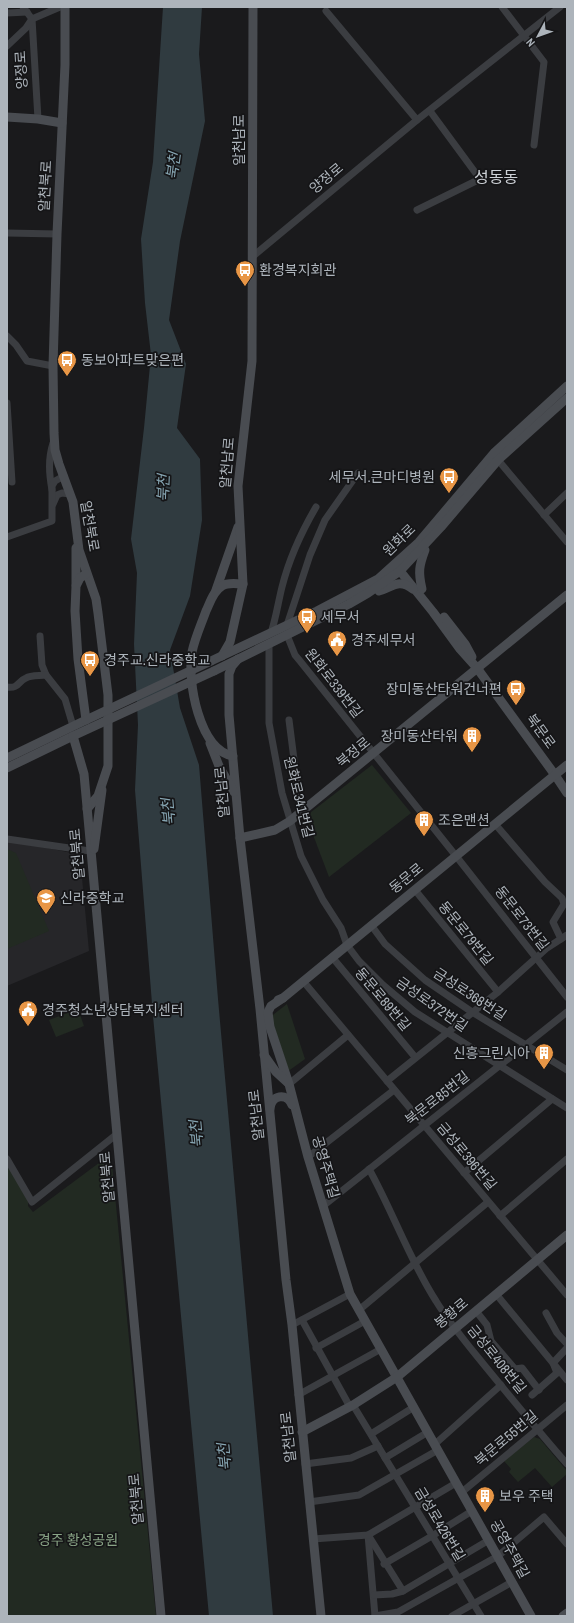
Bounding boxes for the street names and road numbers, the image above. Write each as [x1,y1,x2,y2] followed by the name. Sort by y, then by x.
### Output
[11,50,31,90] street label: 양정로
[230,114,248,166] street label: 알천남로
[305,159,347,197] street label: 양정로
[35,160,55,212] street label: 알천북로
[216,436,238,489] street label: 알천남로
[77,499,103,553] street label: 알천북로
[379,520,419,560] street label: 원화로
[301,645,367,721] street label: 원화로339번길
[522,710,560,752] street label: 북문로
[332,733,374,771] street label: 북정로
[280,754,318,840] street label: 원화로341번길
[211,765,233,818] street label: 알천남로
[66,827,88,880] street label: 알천북로
[385,859,427,897] street label: 동문로
[491,882,553,954] street label: 동문로73번길
[435,897,497,969] street label: 동문로79번길
[351,964,415,1034] street label: 동문로89번길
[430,964,510,1024] street label: 금성로368번길
[393,973,471,1035] street label: 금성로372번길
[401,1067,473,1129] street label: 북문로85번길
[244,1088,268,1142] street label: 알천남로
[433,1118,501,1194] street label: 금성로396번길
[308,1134,344,1200] street label: 공영주택길
[96,1150,118,1203] street label: 알천북로
[430,1294,472,1332] street label: 봉황로
[464,1321,530,1397] street label: 금성로408번길
[471,1406,541,1470] street label: 북문로55번길
[276,1410,300,1464] street label: 알천남로
[125,1472,147,1525] street label: 알천북로
[411,1484,469,1564] street label: 금성로426번길
[487,1516,533,1582] street label: 공영주택길

